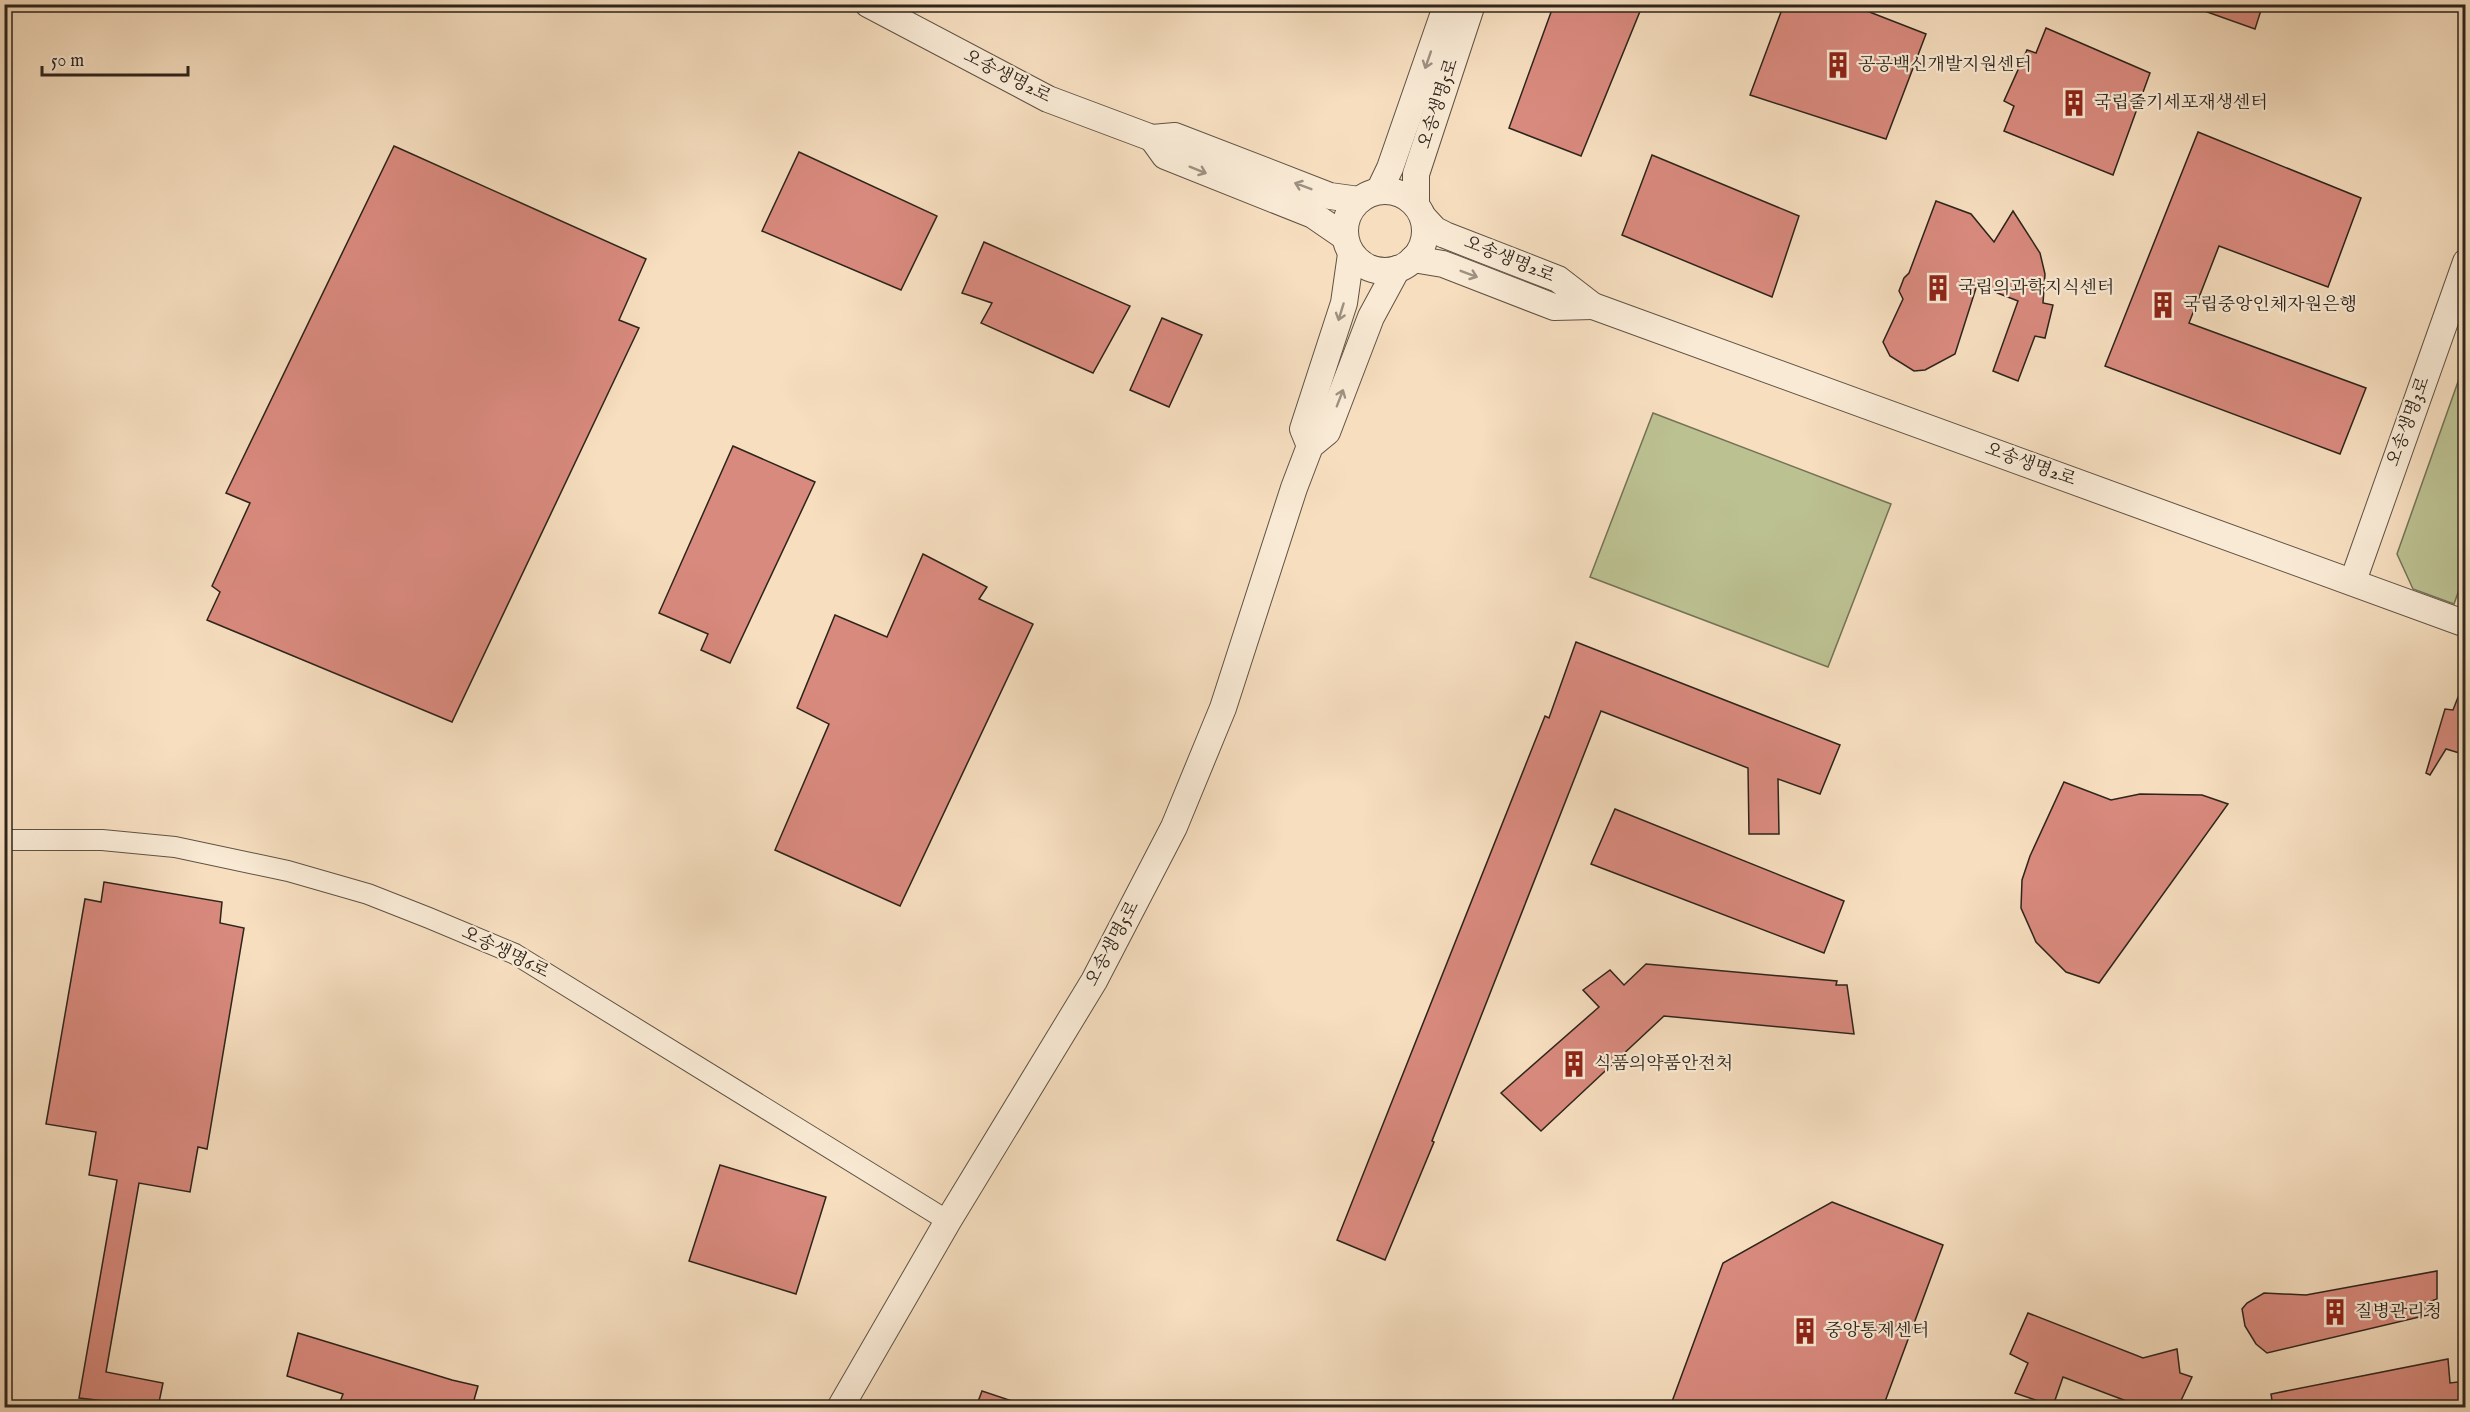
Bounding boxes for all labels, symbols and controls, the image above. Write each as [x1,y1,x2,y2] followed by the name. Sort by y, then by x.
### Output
[42,39,188,77] scale bar
[959,45,1055,109] street label: 오송생명2로
[51,50,84,73] text: 50 m
[1422,50,1433,69] one-way arrow
[1823,50,1853,80] building icon: 공공백신개발지원센터
[1858,54,2032,77] place label: 공공백신개발지원센터
[1414,56,1464,152] street label: 오송생명5로
[2059,88,2089,118] building icon: 국립줄기세포재생센터
[2094,92,2268,115] place label: 국립줄기세포재생센터
[1189,165,1207,176] one-way arrow
[1294,180,1313,191] one-way arrow
[1460,231,1558,289] street label: 오송생명2로
[1460,269,1478,280] one-way arrow
[1923,273,1953,303] building icon: 국립의과학지식센터
[1958,277,2115,300] place label: 국립의과학지식센터
[2148,290,2178,320] building icon: 국립중앙인체자원은행
[2183,294,2357,317] place label: 국립중앙인체자원은행
[1335,302,1346,321] one-way arrow
[2382,374,2436,470] street label: 오송생명3로
[1336,389,1347,408] one-way arrow
[1981,438,2079,492] street label: 오송생명2로
[1081,897,1145,991] street label: 오송생명5로
[457,922,553,984] street label: 오송생명6로
[1559,1049,1589,1079] building icon: 식품의약품안전처
[1594,1053,1733,1076] place label: 식품의약품안전처
[2320,1297,2350,1327] building icon: 질병관리청
[2355,1301,2442,1324] place label: 질병관리청
[1790,1316,1820,1346] building icon: 중앙통제센터
[1825,1320,1929,1343] place label: 중앙통제센터

